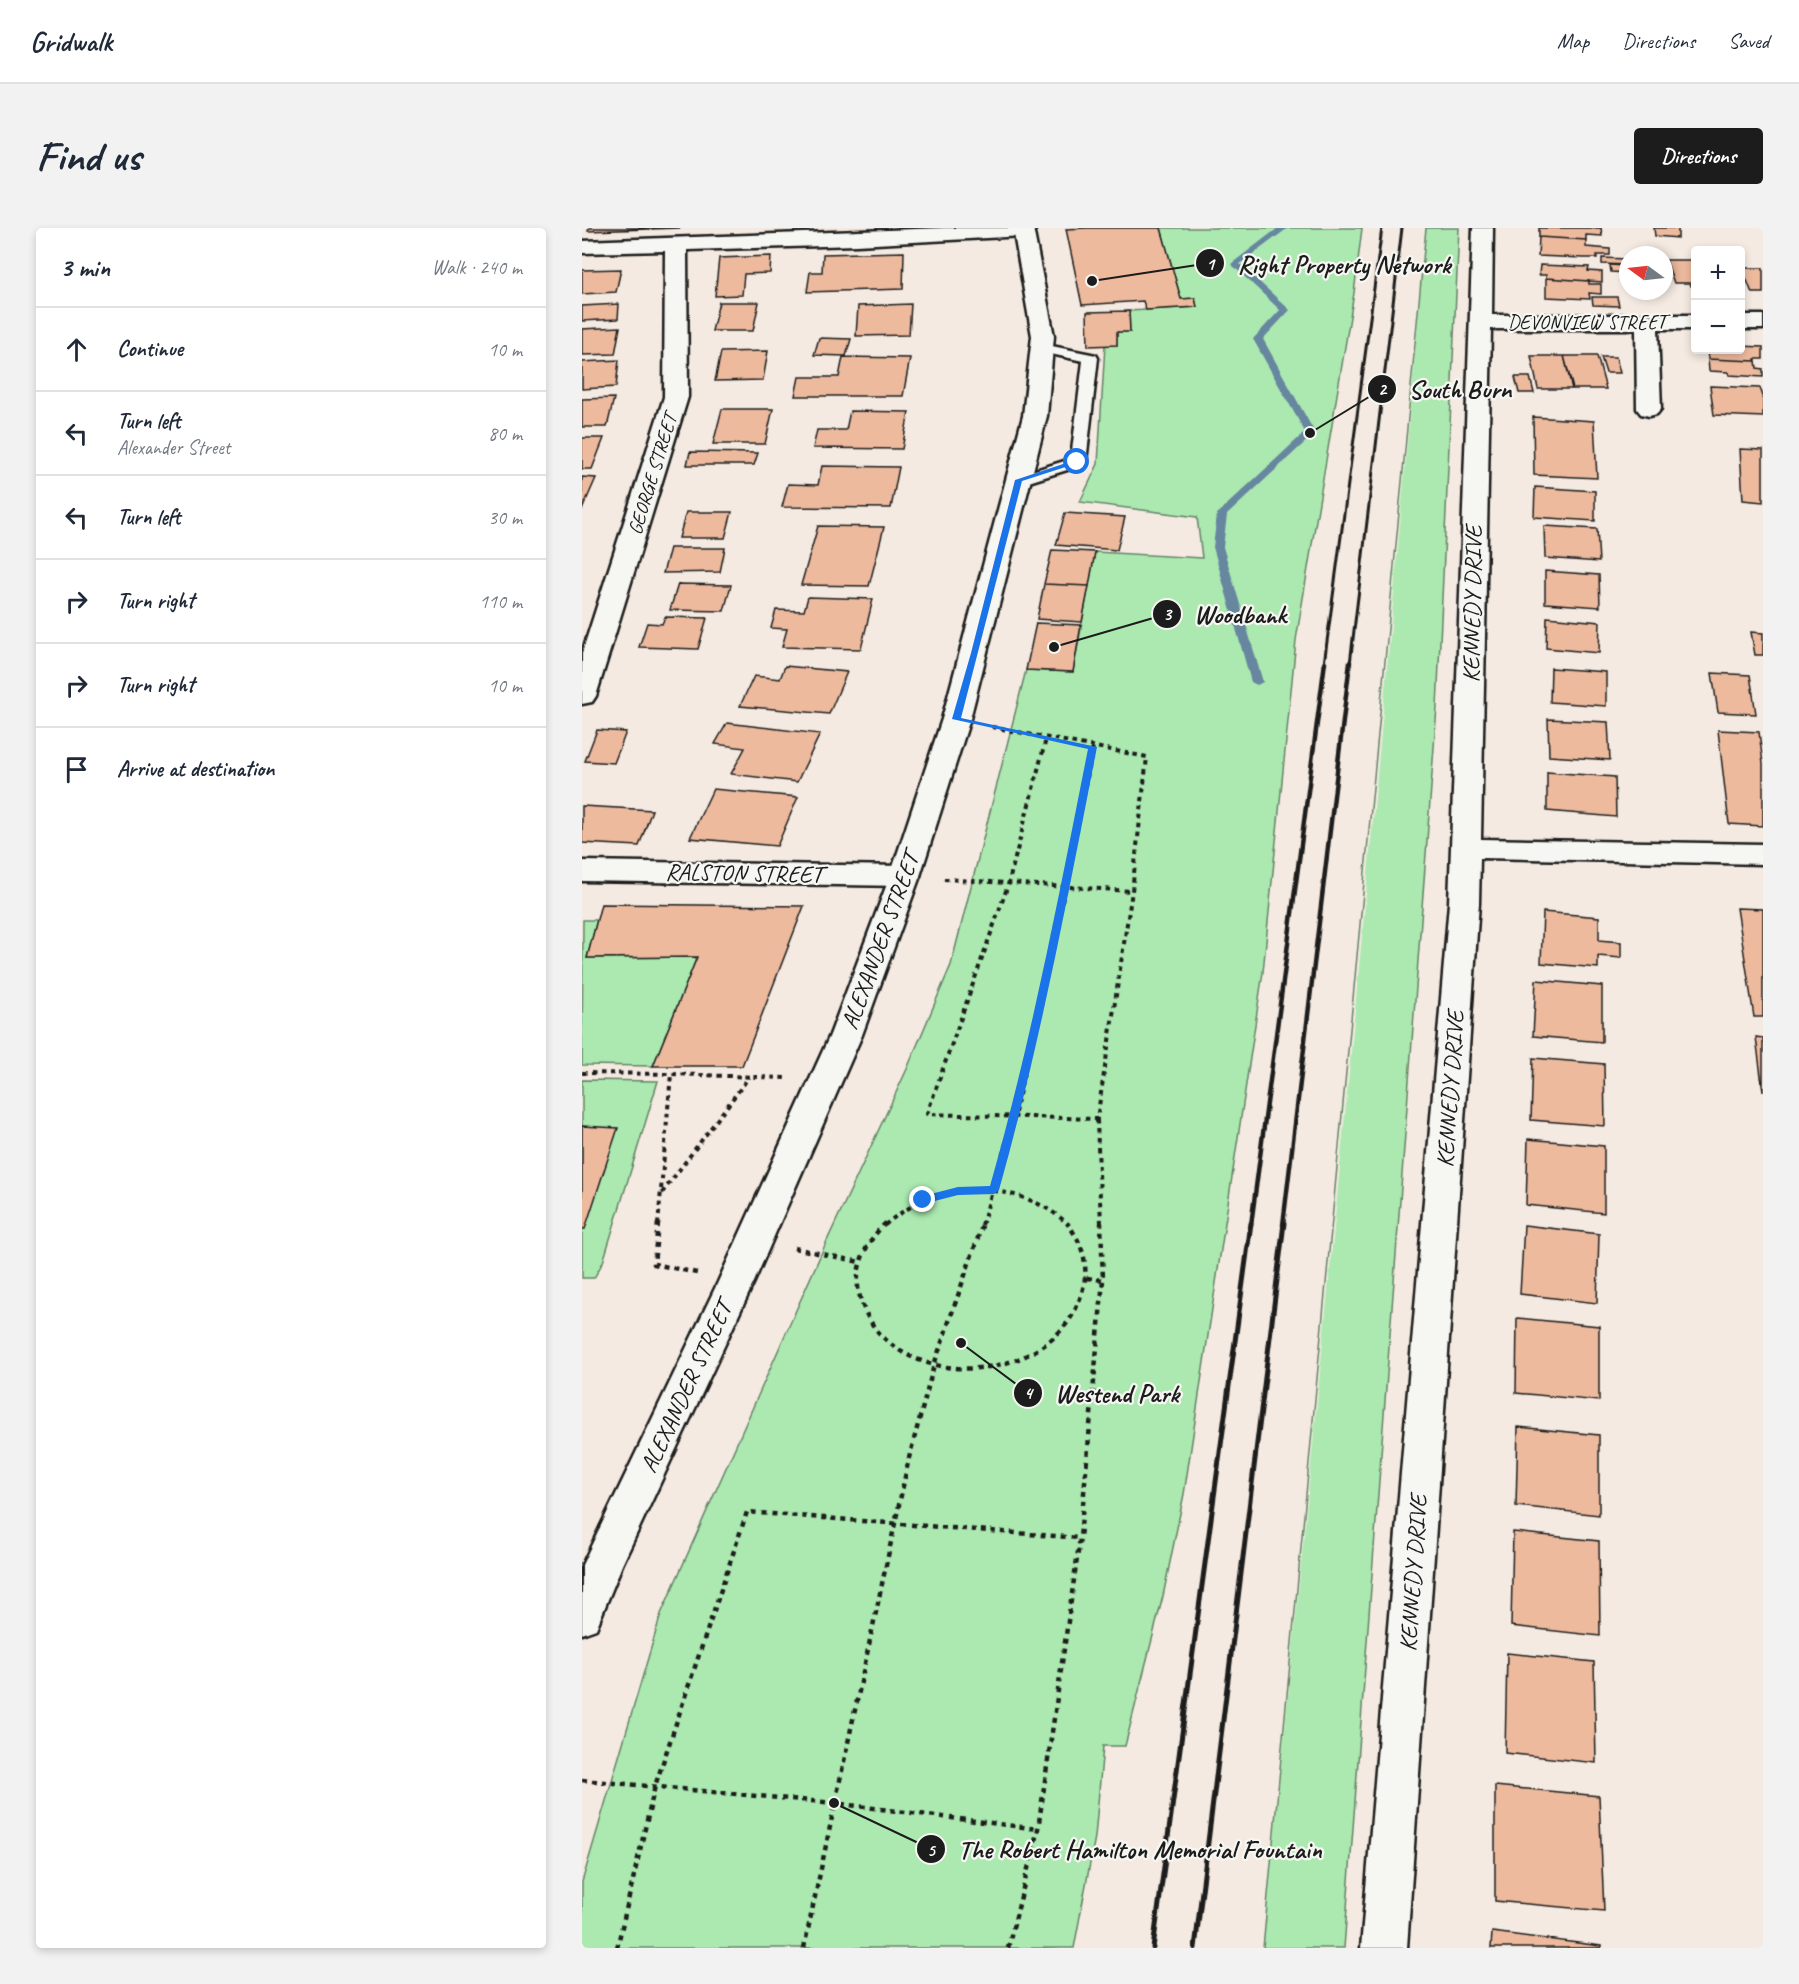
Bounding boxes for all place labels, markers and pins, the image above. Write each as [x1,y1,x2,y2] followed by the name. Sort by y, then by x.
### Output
[1195,241,1463,285] callout: Right Property Network
[1367,367,1524,411] callout: South Burn
[1152,592,1298,636] callout: Woodbank
[1013,1371,1191,1415] callout: Westend Park
[916,1827,1333,1871] callout: The Robert Hamilton Memorial Fountain

